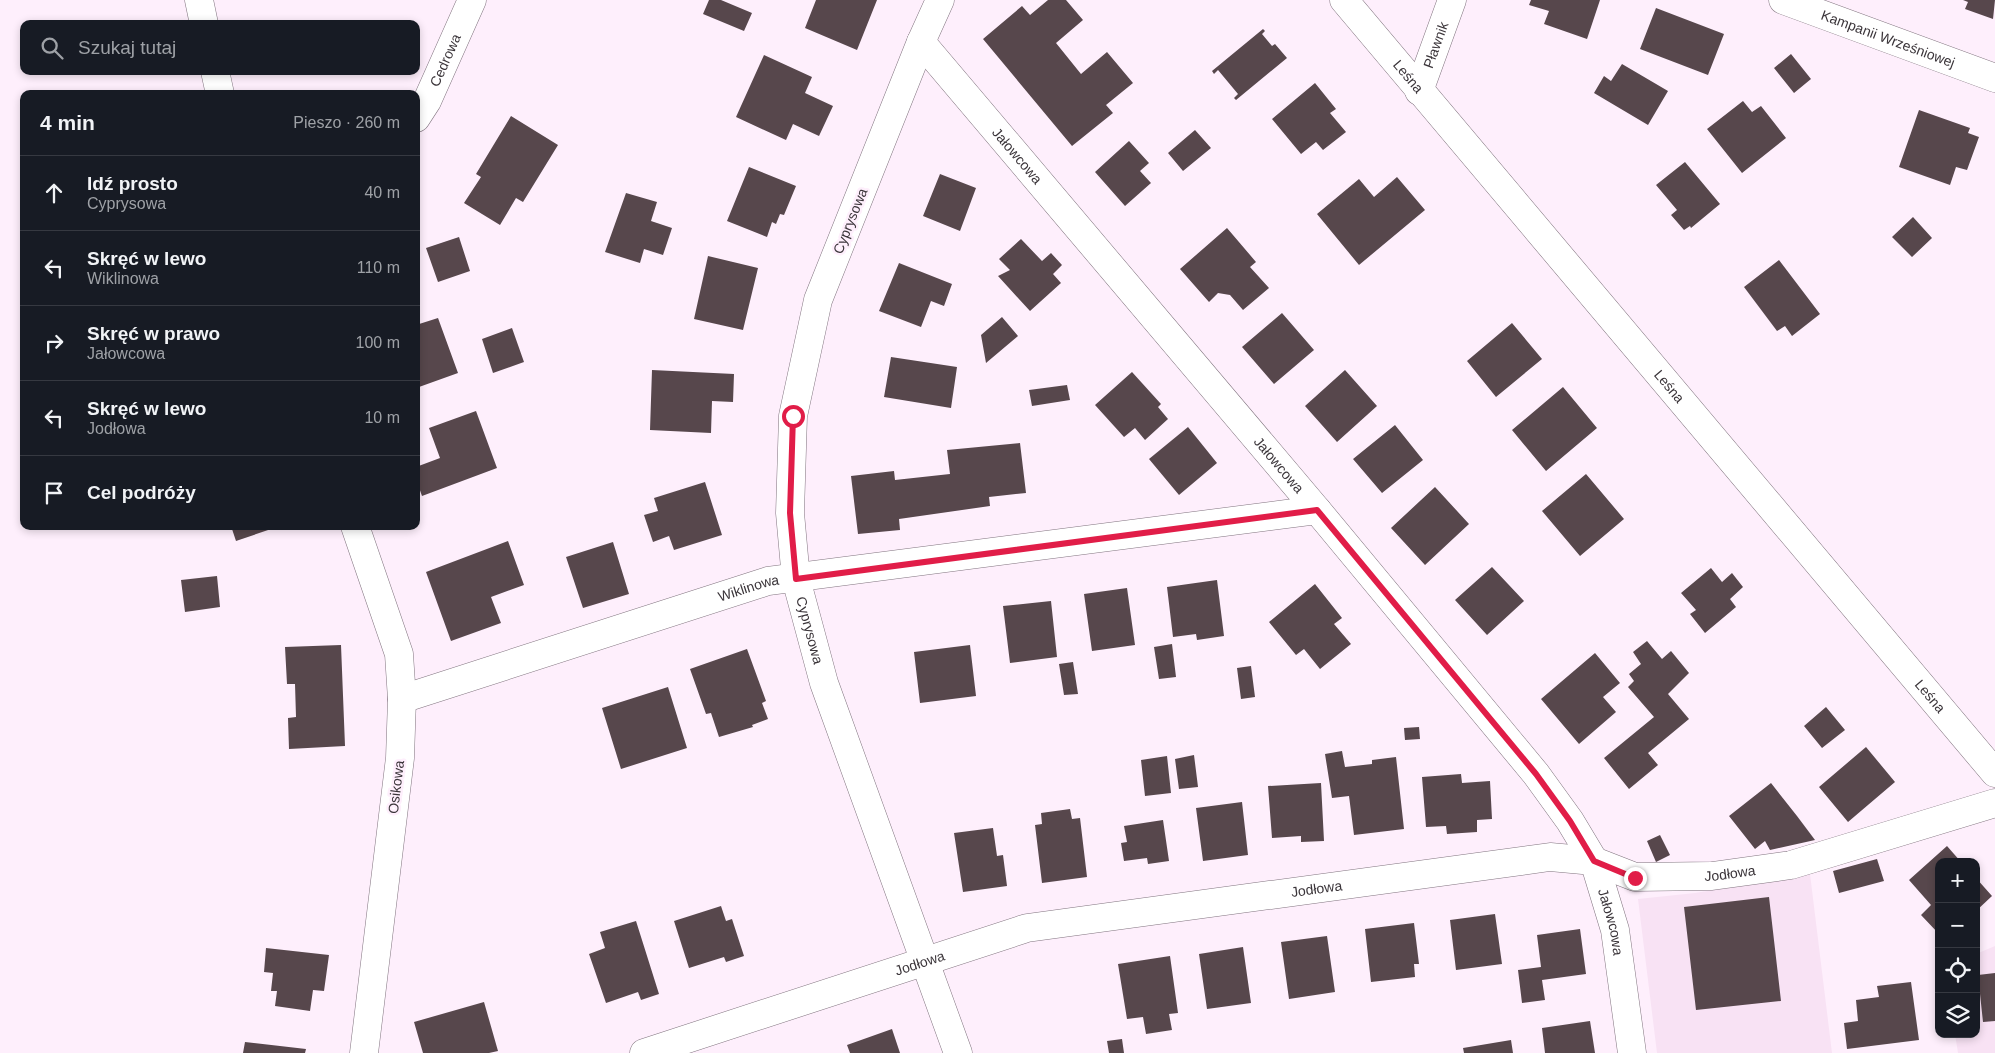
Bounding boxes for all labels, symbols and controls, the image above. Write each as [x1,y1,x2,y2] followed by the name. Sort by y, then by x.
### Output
[1819,7,1957,71] street label: Kampanii Wrześniowej
[1420,19,1452,70] street label: Pławnik
[20,20,420,75] search box
[426,31,464,89] street label: Cedrowa
[38,34,66,62] icon: search
[78,37,176,58] text: Szukaj tutaj
[1390,57,1427,96] street label: Leśna
[40,111,95,134] text: 4 min
[293,114,400,131] text: Pieszo · 260 m
[989,124,1046,187] street label: Jałowcowa
[87,173,178,194] text: Idź prosto
[40,179,68,207] icon: ahead
[364,184,400,201] text: 40 m
[830,186,870,256] street label: Cyprysowa
[87,195,166,212] text: Cyprysowa
[87,248,206,269] text: Skręć w lewo
[40,254,68,282] icon: left
[357,259,400,276] text: 110 m
[87,270,159,287] text: Wiklinowa
[87,323,220,344] text: Skręć w prawo
[40,329,68,357] icon: right
[356,334,400,351] text: 100 m
[87,345,165,362] text: Jałowcowa
[1651,367,1688,406] street label: Leśna
[87,398,206,419] text: Skręć w lewo
[40,404,68,432] icon: left
[782,405,805,428] route start
[364,409,400,426] text: 10 m
[87,420,146,437] text: Jodłowa
[1251,434,1307,496] street label: Jałowcowa
[40,479,68,507] icon: arrive
[87,482,196,503] text: Cel podróży
[716,572,780,605] street label: Wiklinowa
[793,595,827,666] street label: Cyprysowa
[1912,676,1949,716] street label: Leśna
[385,759,407,815] street label: Osikowa
[1935,858,1980,1038] map controls
[1935,858,1980,903] button: +
[1704,862,1757,884] street label: Jodłowa
[1624,867,1647,890] route end
[1290,877,1343,900] street label: Jodłowa
[1595,886,1626,956] street label: Jałowcowa
[1935,903,1980,948] button: −
[893,947,947,979] street label: Jodłowa
[1935,948,1980,993] button: locate
[1935,993,1980,1038] button: layers

